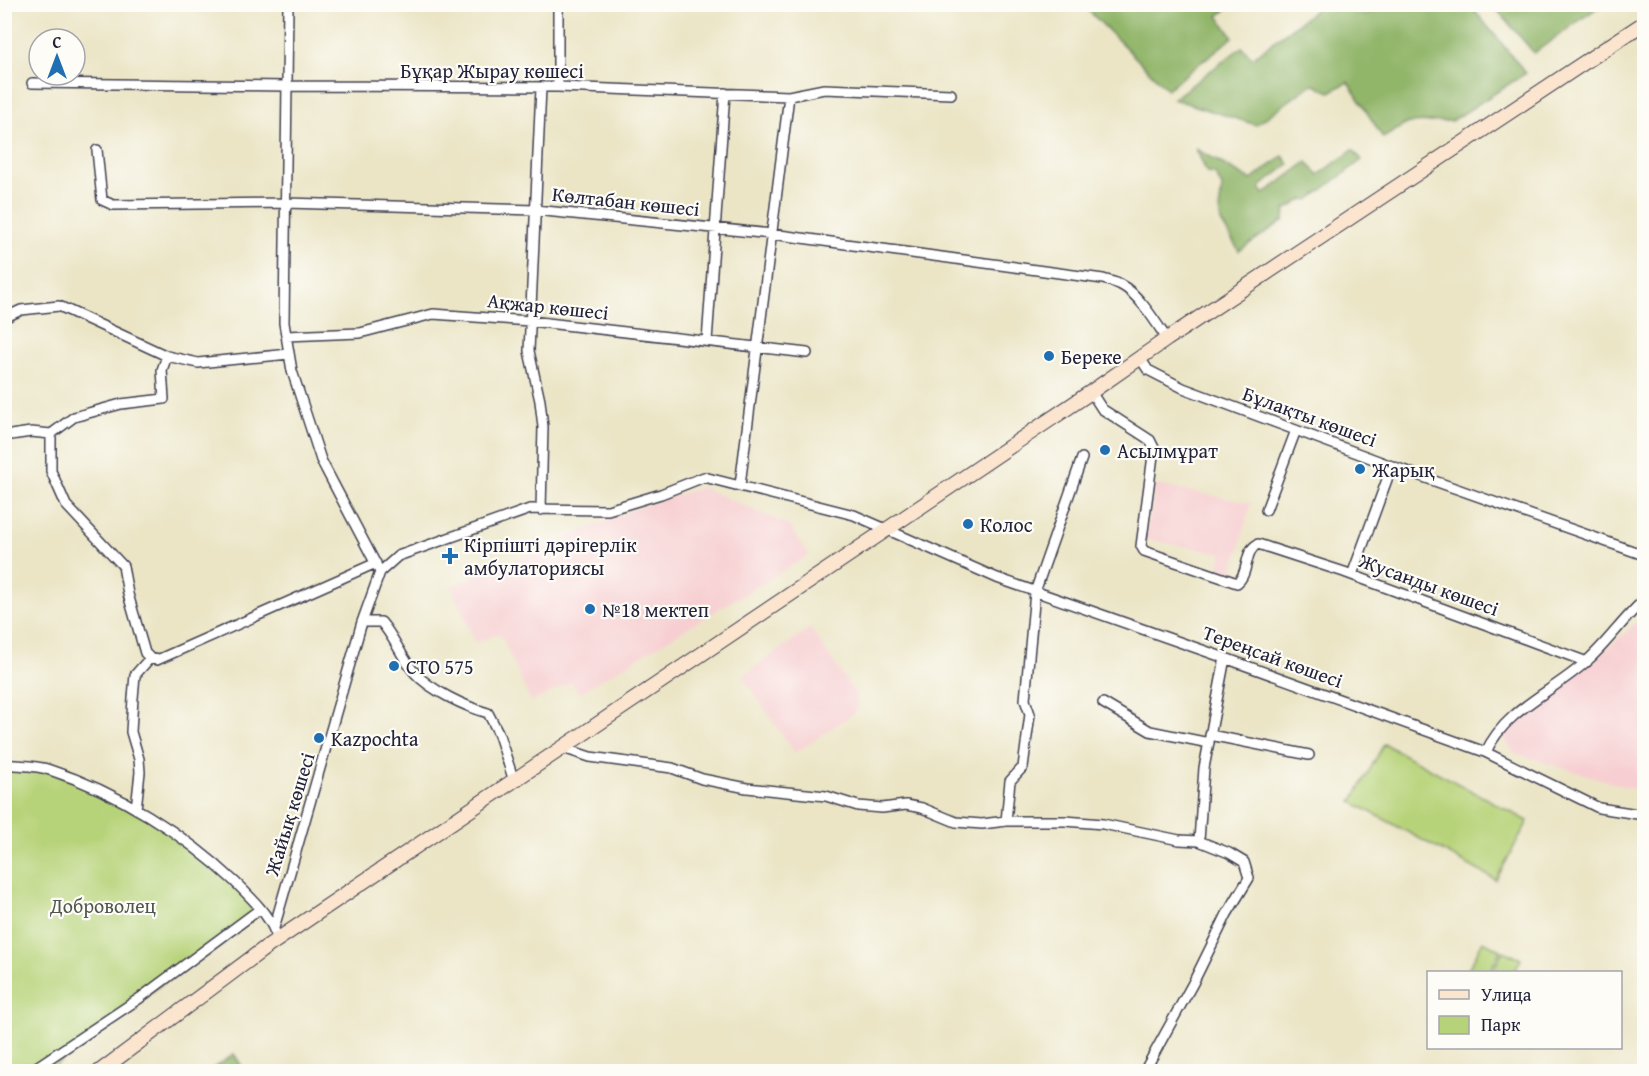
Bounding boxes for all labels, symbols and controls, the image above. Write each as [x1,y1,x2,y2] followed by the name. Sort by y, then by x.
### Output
[27,27,87,87] north arrow
[52,30,62,54] text: С
[400,56,584,85] street label: Бұқар Жырау көшесі
[551,179,702,223] street label: Көлтабан көшесі
[486,285,610,327] street label: Ақжар көшесі
[1061,342,1122,371] place label: Береке
[1042,349,1056,363] marker: Береке
[1239,378,1381,454] street label: Бұлақты көшесі
[1117,436,1218,465] place label: Асылмұрат
[1098,443,1112,457] marker: Асылмұрат
[1371,455,1435,484] place label: Жарық
[1353,462,1367,476] marker: Жарық
[980,510,1033,539] place label: Колос
[961,517,975,531] marker: Колос
[464,530,637,582] place label: Кірпішті дәрігерлік амбулаториясы
[1354,545,1503,623] street label: Жусанды көшесі
[441,547,459,565] marker: Кірпішті дәрігерлік амбулаториясы
[602,595,709,624] place label: №18 мектеп
[583,602,597,616] marker: №18 мектеп
[1199,617,1347,695] street label: Тереңсай көшесі
[406,652,474,681] place label: СТО 575
[387,659,401,673] marker: СТО 575
[331,724,419,753] place label: Kazpochta
[312,731,326,745] marker: Kazpochta
[256,748,322,880] street label: Жайық көшесі
[49,891,157,920] park label: Доброволец
[1427,971,1622,1049] legend
[1481,981,1532,1008] text: Улица
[1481,1011,1521,1038] text: Парк

